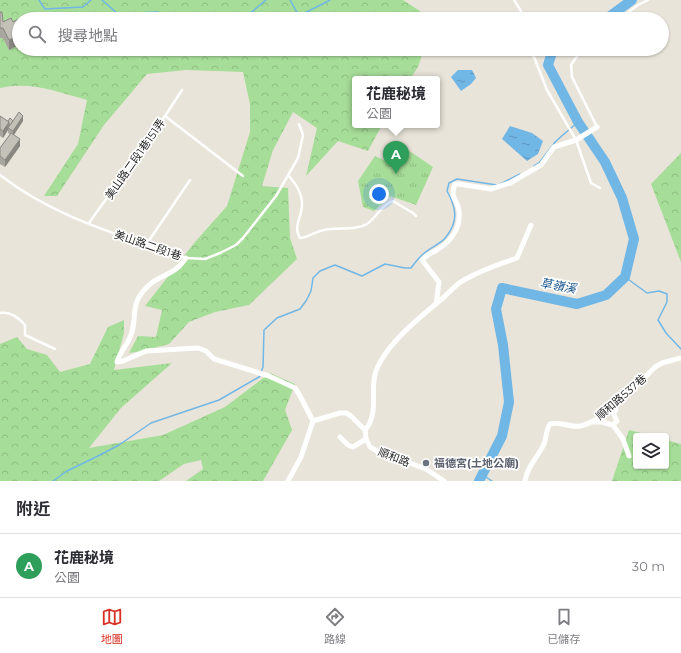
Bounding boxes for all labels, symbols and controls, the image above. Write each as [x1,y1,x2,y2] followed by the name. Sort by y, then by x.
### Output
[12,12,669,56] search box
[26,23,48,45] icon: search
[58,26,118,45] text: 搜尋地點
[352,76,440,128] popup
[366,84,426,103] text: 花鹿秘境
[366,105,392,121] text: 公園
[102,116,168,202] street label: 美山路二段1巷151弄
[383,141,409,174] pin: A
[369,184,389,204] your location
[113,227,183,263] street label: 美山路二段1巷
[539,275,579,296] water label: 草嶺溪
[593,371,649,423] street label: 順和路537巷
[633,433,669,469] map controls
[633,433,669,469] button: layers
[376,445,412,469] street label: 順和路
[434,456,519,470] place label: 福德宮(土地公廟)
[421,458,431,468] marker: 福德宮(土地公廟)
[16,499,50,519] text: 附近
[54,548,114,567] text: 花鹿秘境
[24,558,34,574] text: A
[632,558,665,574] text: 30 m
[54,569,80,585] text: 公園
[101,606,123,646] tab: 地圖
[324,606,346,646] tab: 路線
[547,606,580,646] tab: 已儲存

